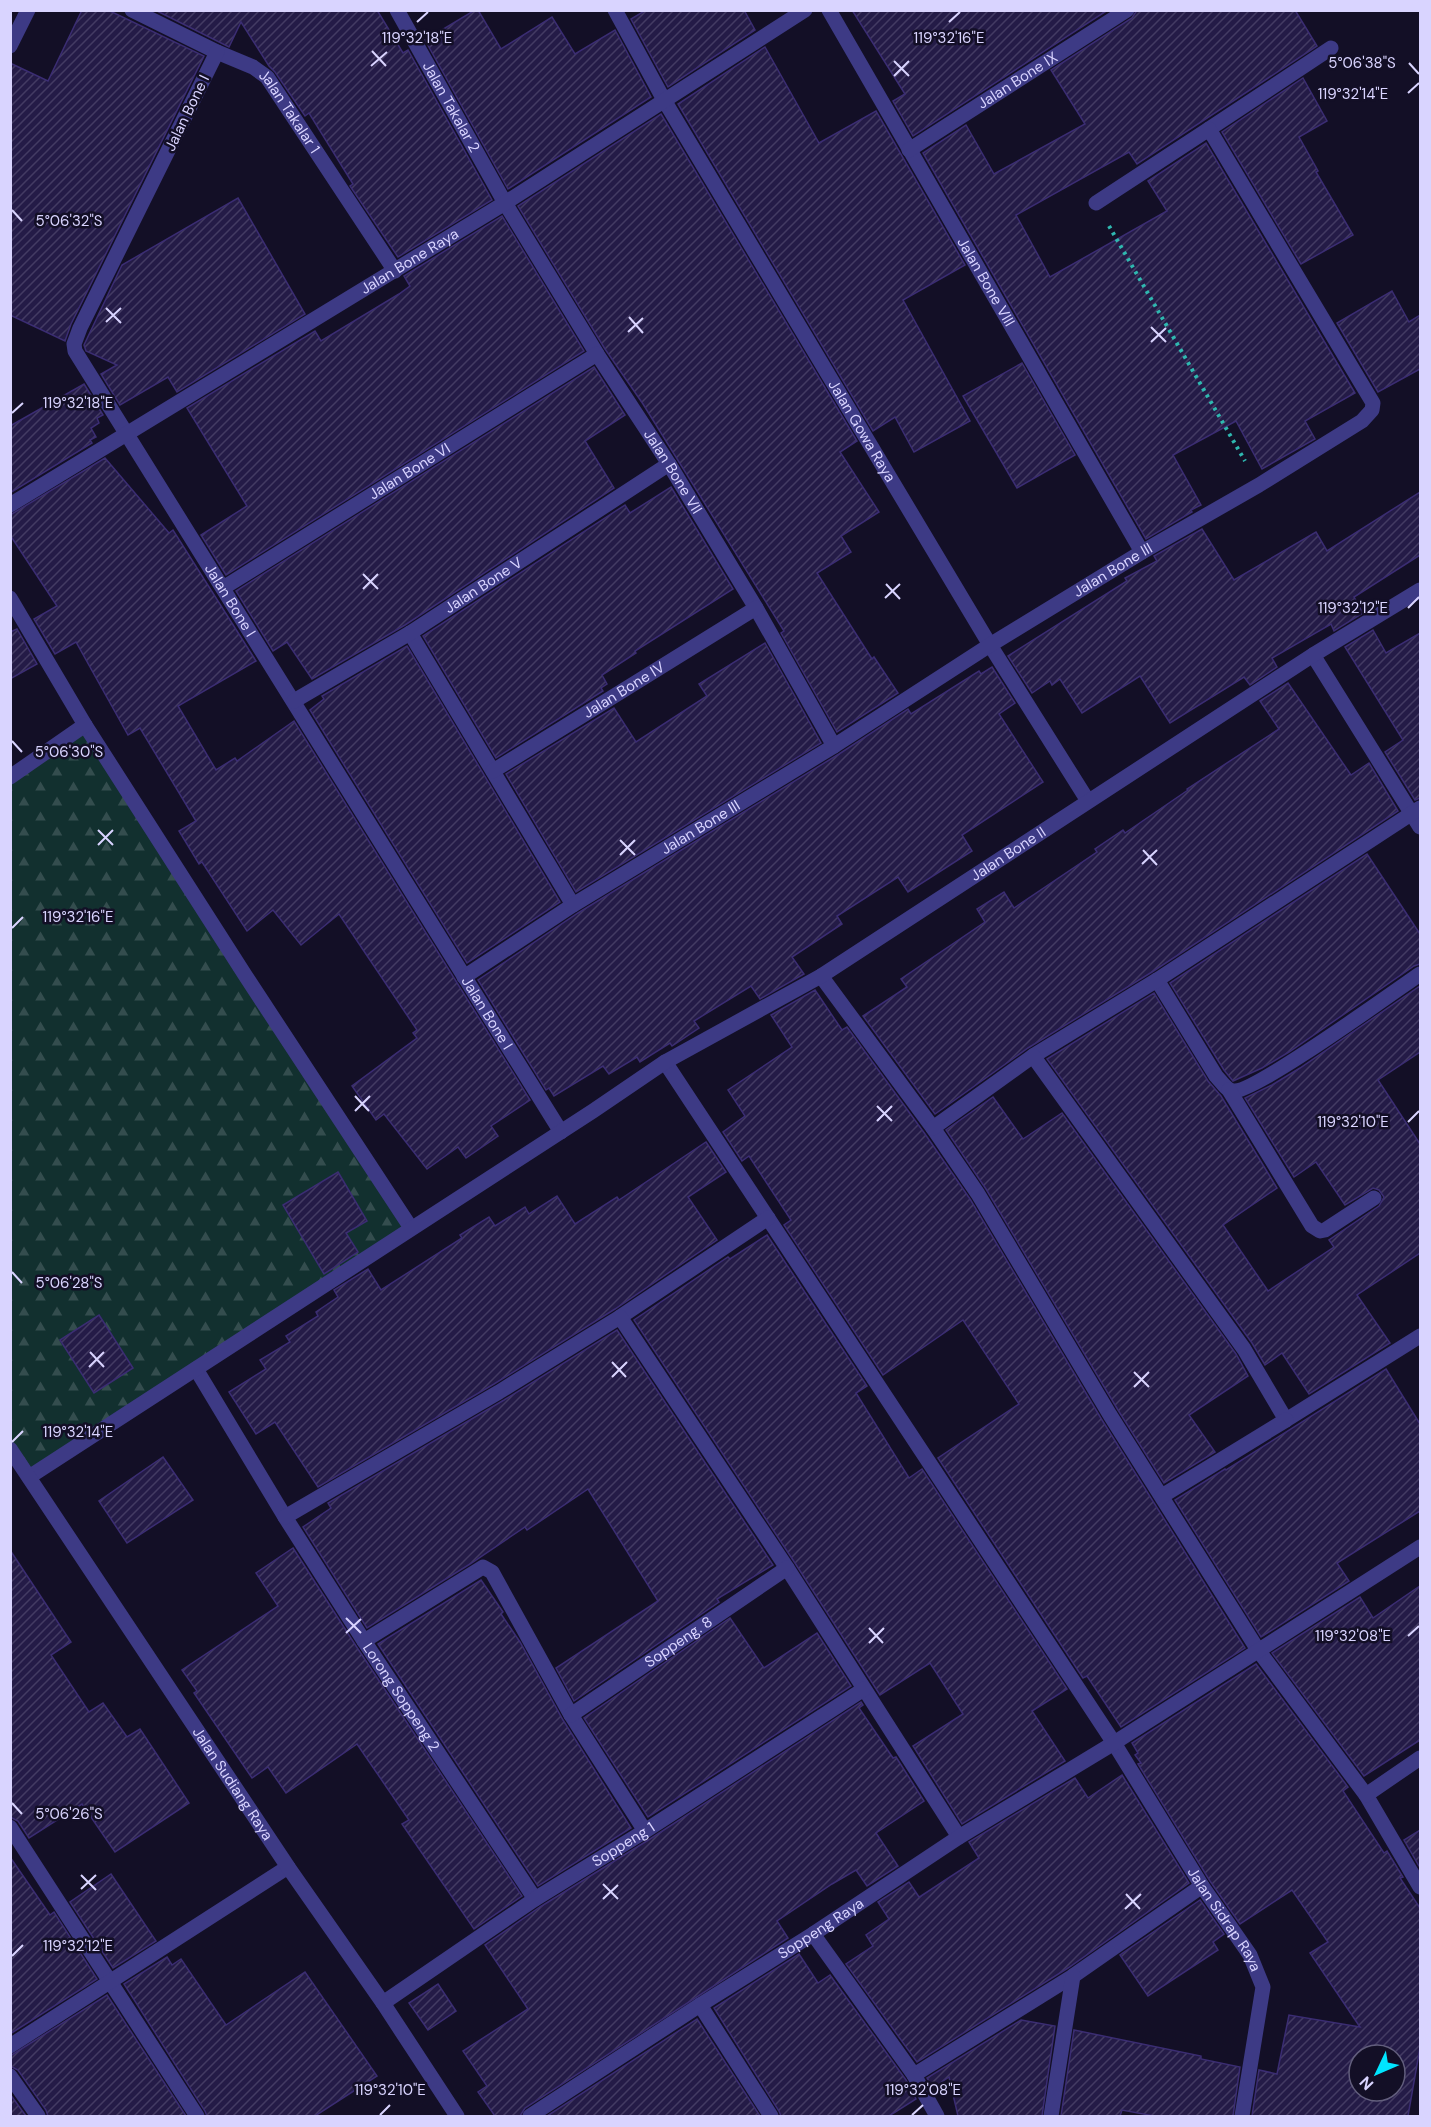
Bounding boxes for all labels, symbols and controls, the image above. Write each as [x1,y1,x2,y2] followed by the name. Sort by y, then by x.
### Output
[382,28,452,48] text: 119°32'18"E
[914,28,984,48] text: 119°32'16"E
[974,47,1061,113] street label: Jalan Bone IX
[1328,53,1396,73] text: 5°06'38"S
[418,58,485,156] street label: Jalan Takalar 2
[255,65,325,157] street label: Jalan Takalar 1
[160,72,214,154] street label: Jalan Bone I
[1318,84,1388,104] text: 119°32'14"E
[36,211,103,231] text: 5°06'32"S
[357,224,462,299] street label: Jalan Bone Raya
[952,234,1020,330] street label: Jalan Bone VIII
[824,376,900,486] street label: Jalan Gowa Raya
[43,393,113,413] text: 119°32'18"E
[639,426,707,518] street label: Jalan Bone VII
[365,438,454,504] street label: Jalan Bone VI
[1069,538,1156,602] street label: Jalan Bone III
[441,552,526,618] street label: Jalan Bone V
[200,560,260,641] street label: Jalan Bone I
[1318,598,1388,618] text: 119°32'12"E
[579,657,668,723] street label: Jalan Bone IV
[35,742,104,762] text: 5°06'30"S
[657,795,744,859] street label: Jalan Bone III
[967,822,1050,886] street label: Jalan Bone II
[43,907,113,927] text: 119°32'16"E
[457,973,517,1053] street label: Jalan Bone I
[1317,1112,1389,1132] text: 119°32'10"E
[36,1273,103,1293] text: 5°06'28"S
[43,1422,113,1442] text: 119°32'14"E
[641,1612,716,1672] street label: Soppeng. 8
[1315,1626,1391,1646] text: 119°32'08"E
[358,1639,444,1755] street label: Lorong Soppeng 2
[188,1723,278,1844] street label: Jalan Sudiang Raya
[35,1804,103,1824] text: 5°06'26"S
[588,1817,659,1871] street label: Soppeng 1
[1183,1863,1266,1975] street label: Jalan Sidrap Raya
[774,1893,868,1964] street label: Soppeng Raya
[43,1936,113,1956] text: 119°32'12"E
[1347,2043,1407,2103] north arrow
[1355,2072,1378,2095] text: N
[354,2080,426,2100] text: 119°32'10"E
[885,2080,961,2100] text: 119°32'08"E

